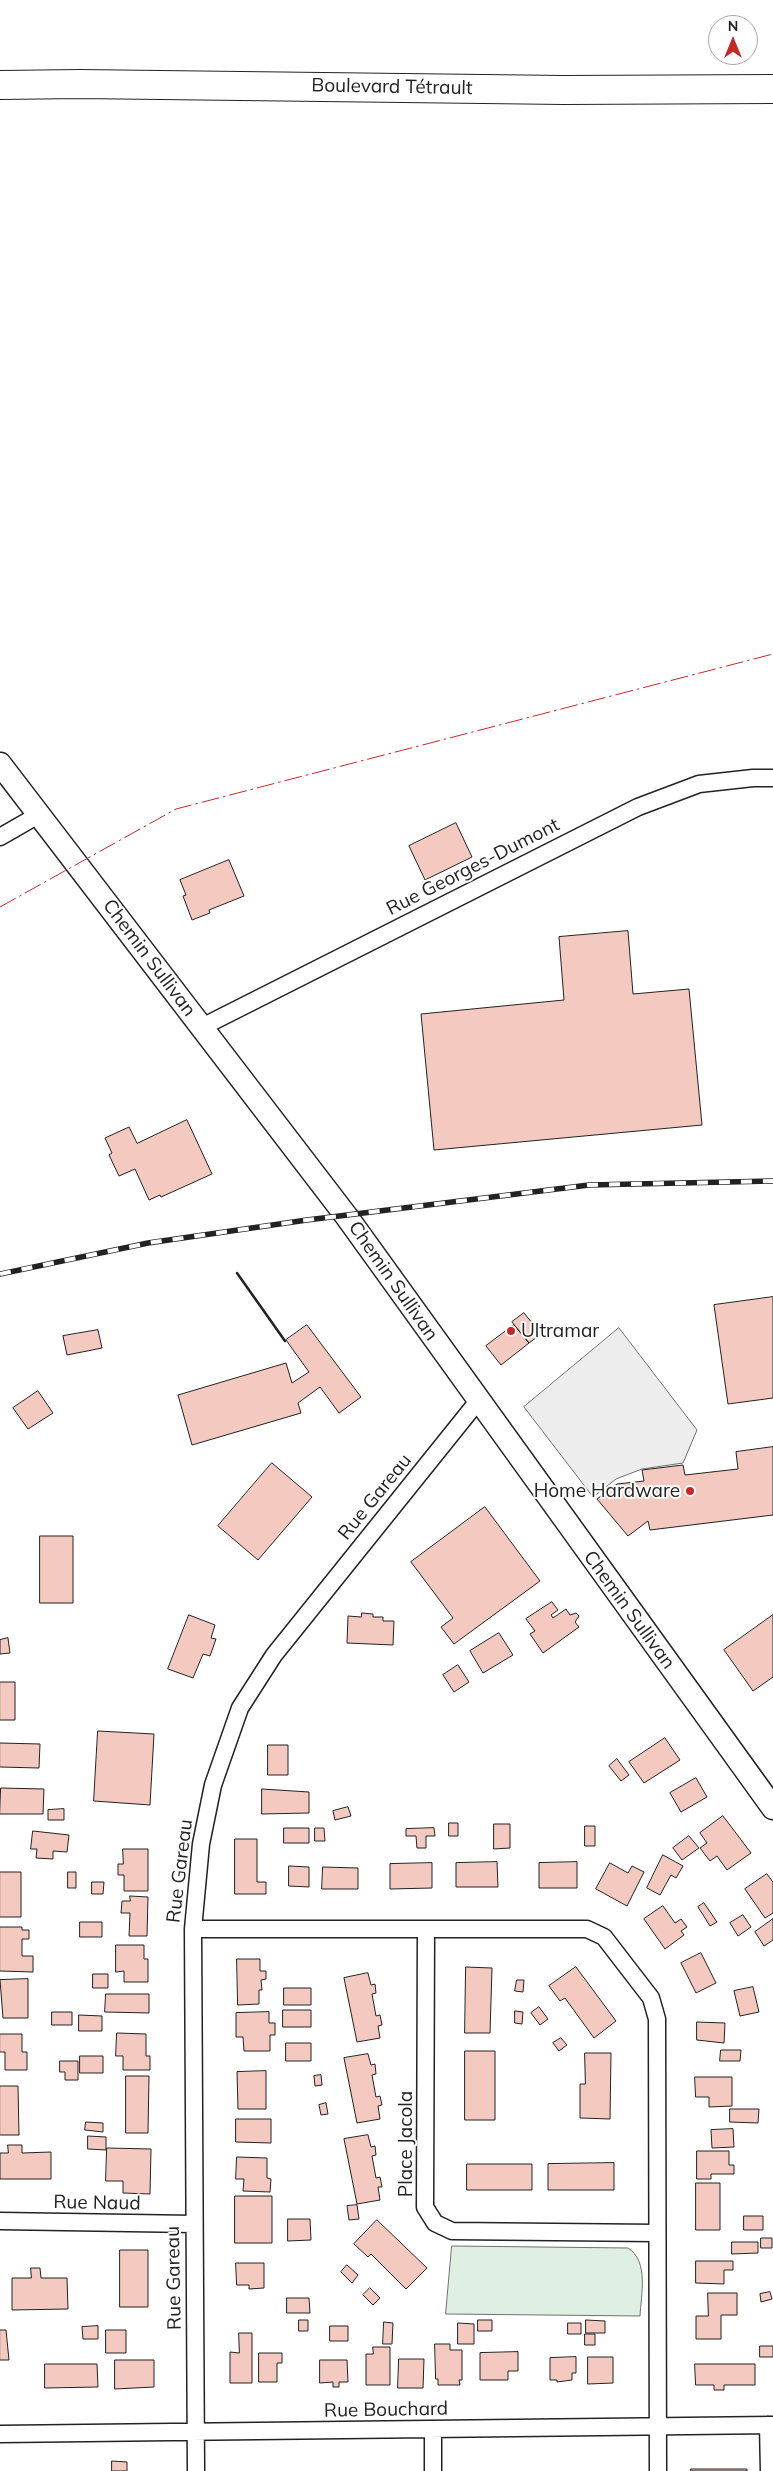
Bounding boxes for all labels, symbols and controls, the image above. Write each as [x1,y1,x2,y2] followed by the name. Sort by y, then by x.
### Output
[708,15,758,65] north arrow
[728,17,738,35] text: N
[311,74,473,100] street label: Boulevard Tétrault
[383,813,563,921] street label: Rue Georges-Dumont
[98,895,200,1021] street label: Chemin Sullivan
[343,1217,443,1345] street label: Chemin Sullivan
[521,1320,599,1342] place label: Ultramar
[505,1325,517,1337] marker: Ultramar
[333,1449,417,1545] street label: Rue Gareau
[534,1480,680,1502] place label: Home Hardware
[684,1485,696,1497] marker: Home Hardware
[578,1546,680,1674] street label: Chemin Sullivan
[162,1818,198,1924] street label: Rue Gareau
[395,2091,417,2197] street label: Place Jacola
[53,2191,141,2215] street label: Rue Naud
[162,2226,186,2330] street label: Rue Gareau
[324,2398,448,2422] street label: Rue Bouchard

